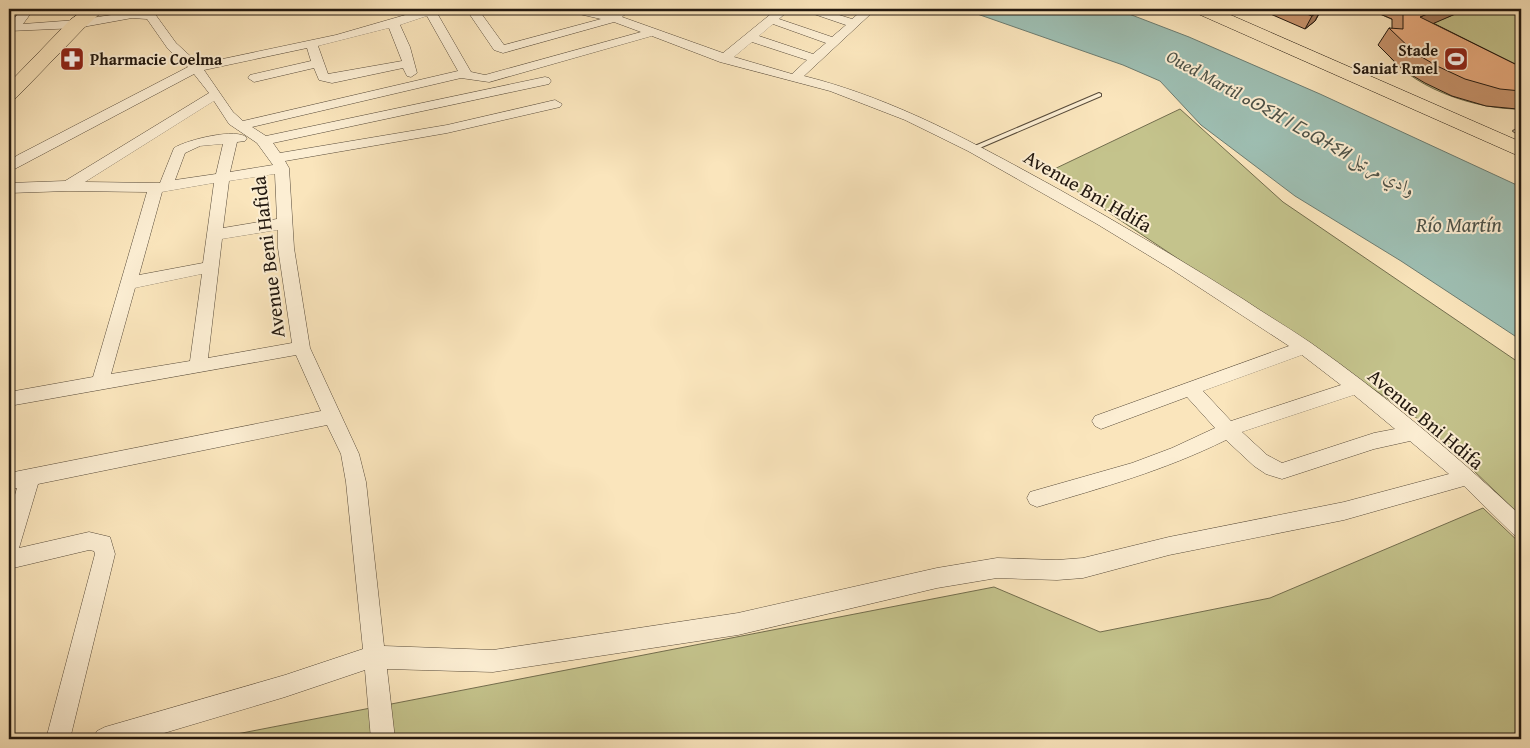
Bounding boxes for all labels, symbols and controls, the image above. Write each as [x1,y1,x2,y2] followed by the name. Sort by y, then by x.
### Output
[1353,38,1438,80] place label: Stade Saniat Rmel
[1161,43,1421,204] water label: Oued Martil ⴰⵙⵉⴼ ⵏ ⵎⴰⵕⵜⵉⵍ وادي مرتيل
[59,46,85,72] pharmacy icon: Pharmacie Coelma
[1443,46,1469,72] sports icon: Stade Saniat Rmel
[90,47,223,71] place label: Pharmacie Coelma
[1019,142,1158,239] street label: Avenue Bni Hdifa
[243,174,292,340] street label: Avenue Beni Hafida
[1415,209,1502,240] water label: Río Martín
[1362,361,1491,476] street label: Avenue Bni Hdifa

